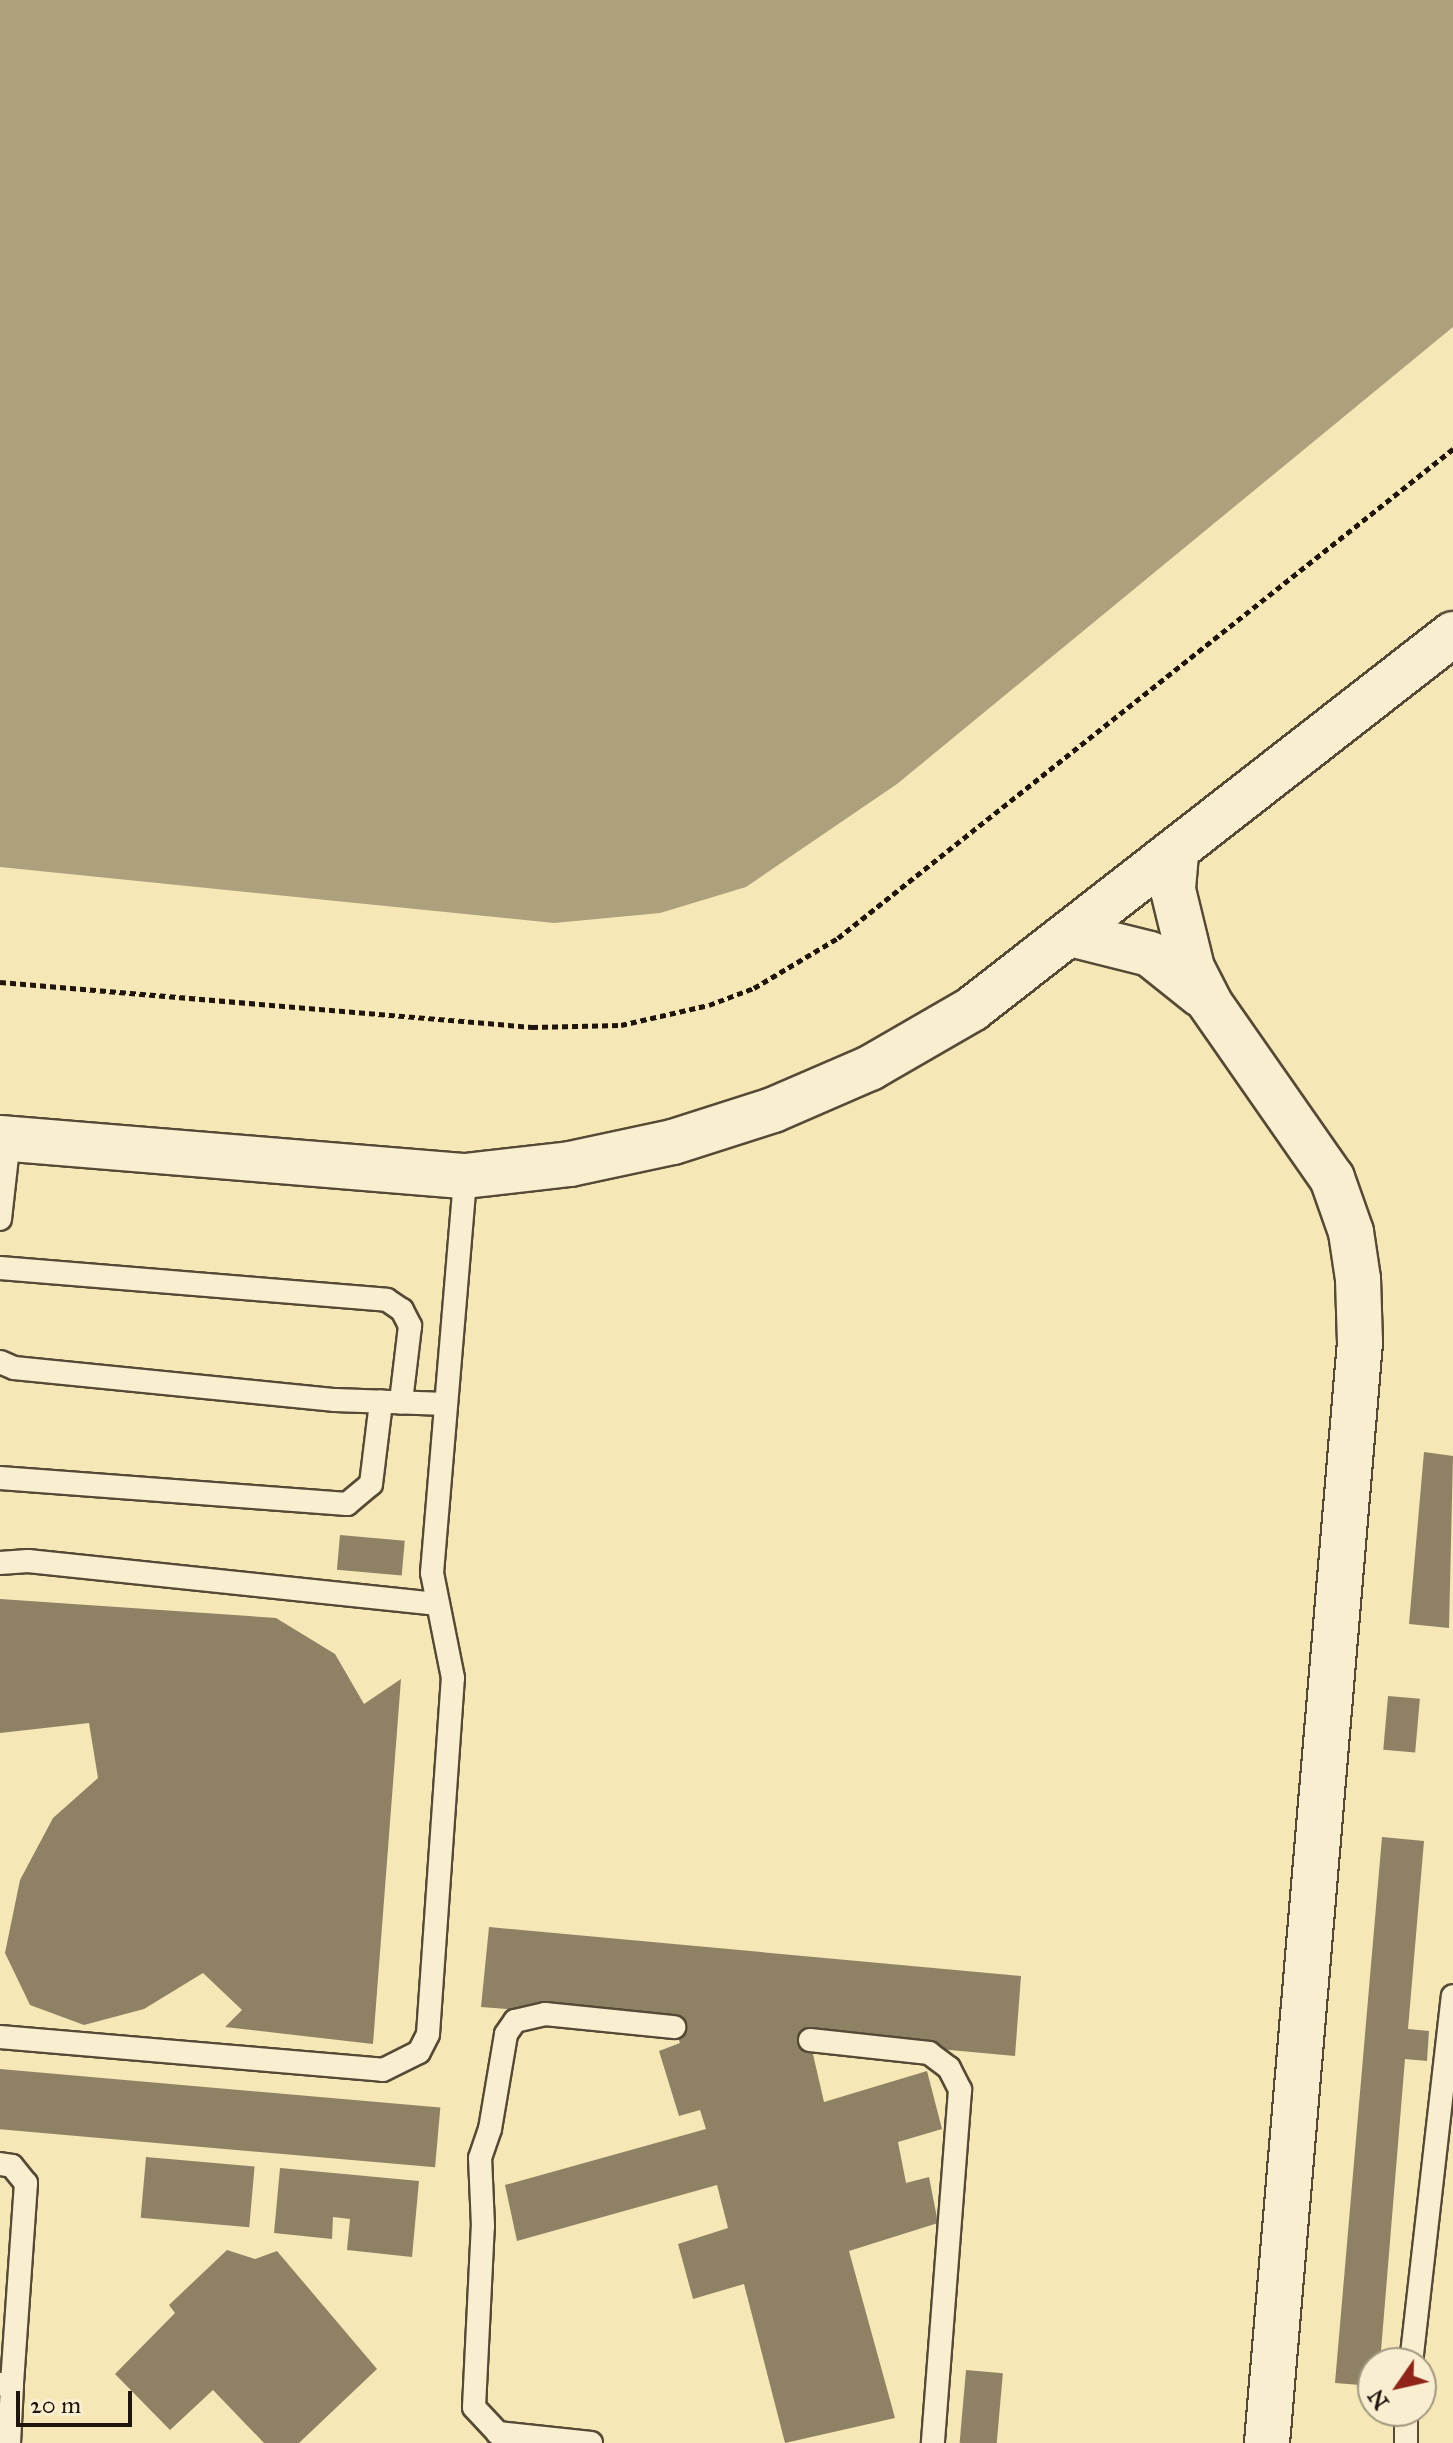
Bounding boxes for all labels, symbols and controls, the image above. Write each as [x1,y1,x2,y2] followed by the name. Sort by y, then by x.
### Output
[1357,2347,1437,2427] north arrow
[20,2375,136,2425] scale bar
[1362,2384,1395,2415] text: N
[30,2390,81,2420] text: 20 m

